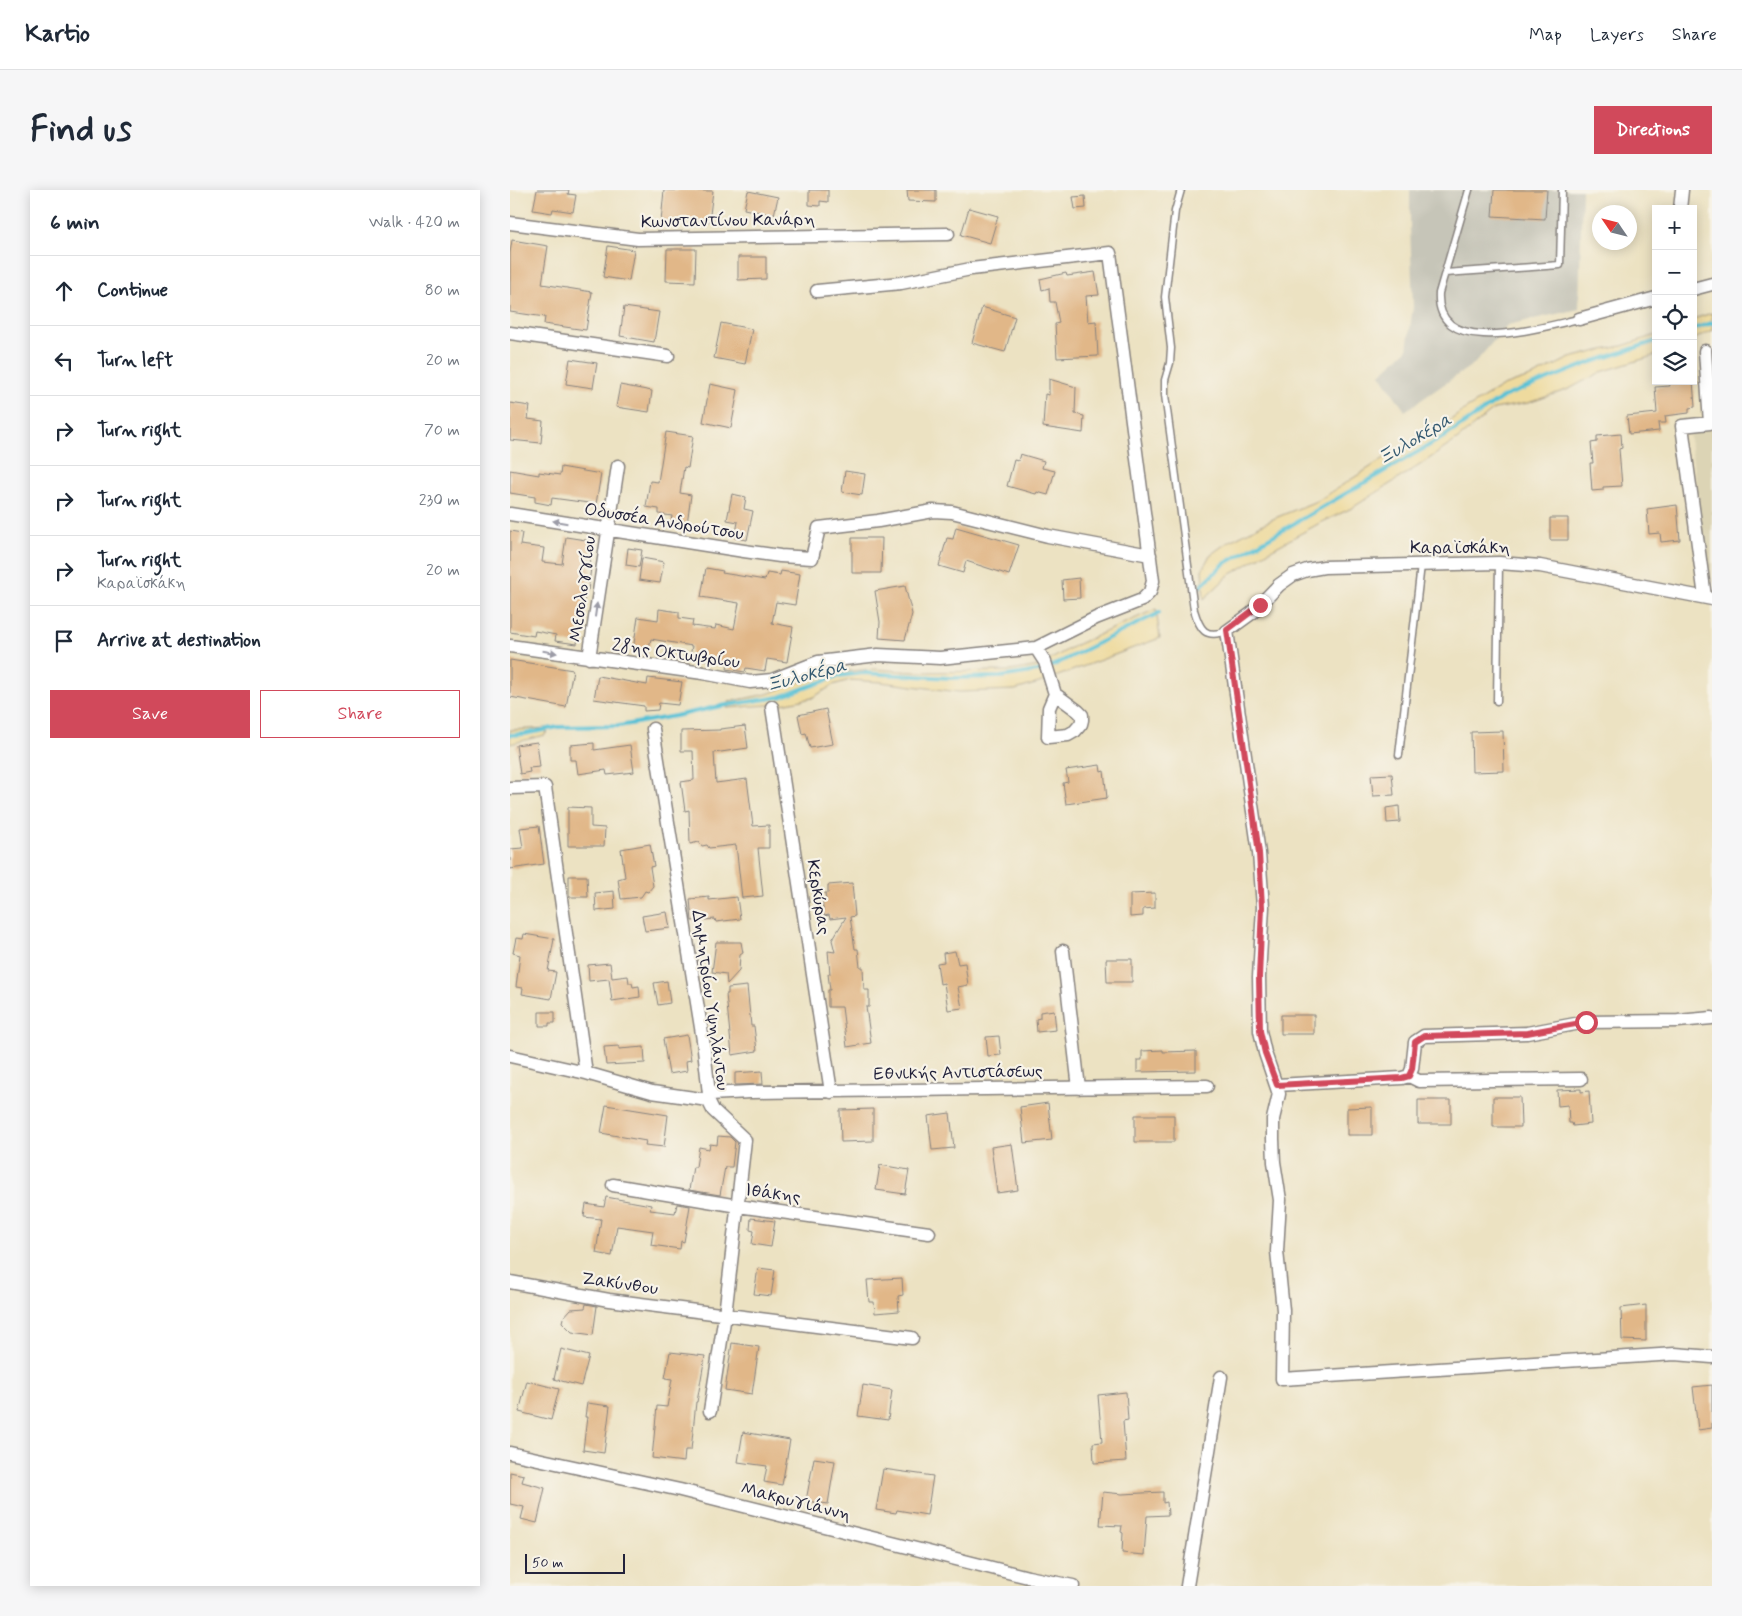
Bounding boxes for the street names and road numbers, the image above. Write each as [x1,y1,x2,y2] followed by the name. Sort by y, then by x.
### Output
[641,207,815,235] street label: Κωνσταντίνου Κανάρη
[582,497,745,546] street label: Οδυσσέα Ανδρούτσου
[564,534,602,644] street label: Μεσολογγίου
[1410,536,1510,560] street label: Καραϊσκάκη
[610,633,741,675] street label: 28ης Οκτωβρίου
[800,858,836,937] street label: Κερκύρας
[685,908,735,1092] street label: Δημητρίου Υψηλάντου
[873,1060,1043,1086] street label: Εθνικής Αντιστάσεως
[743,1178,802,1210] street label: Ιθάκης
[580,1267,660,1301] street label: Ζακύνθου
[738,1477,853,1527] street label: Μακρυγιάννη

